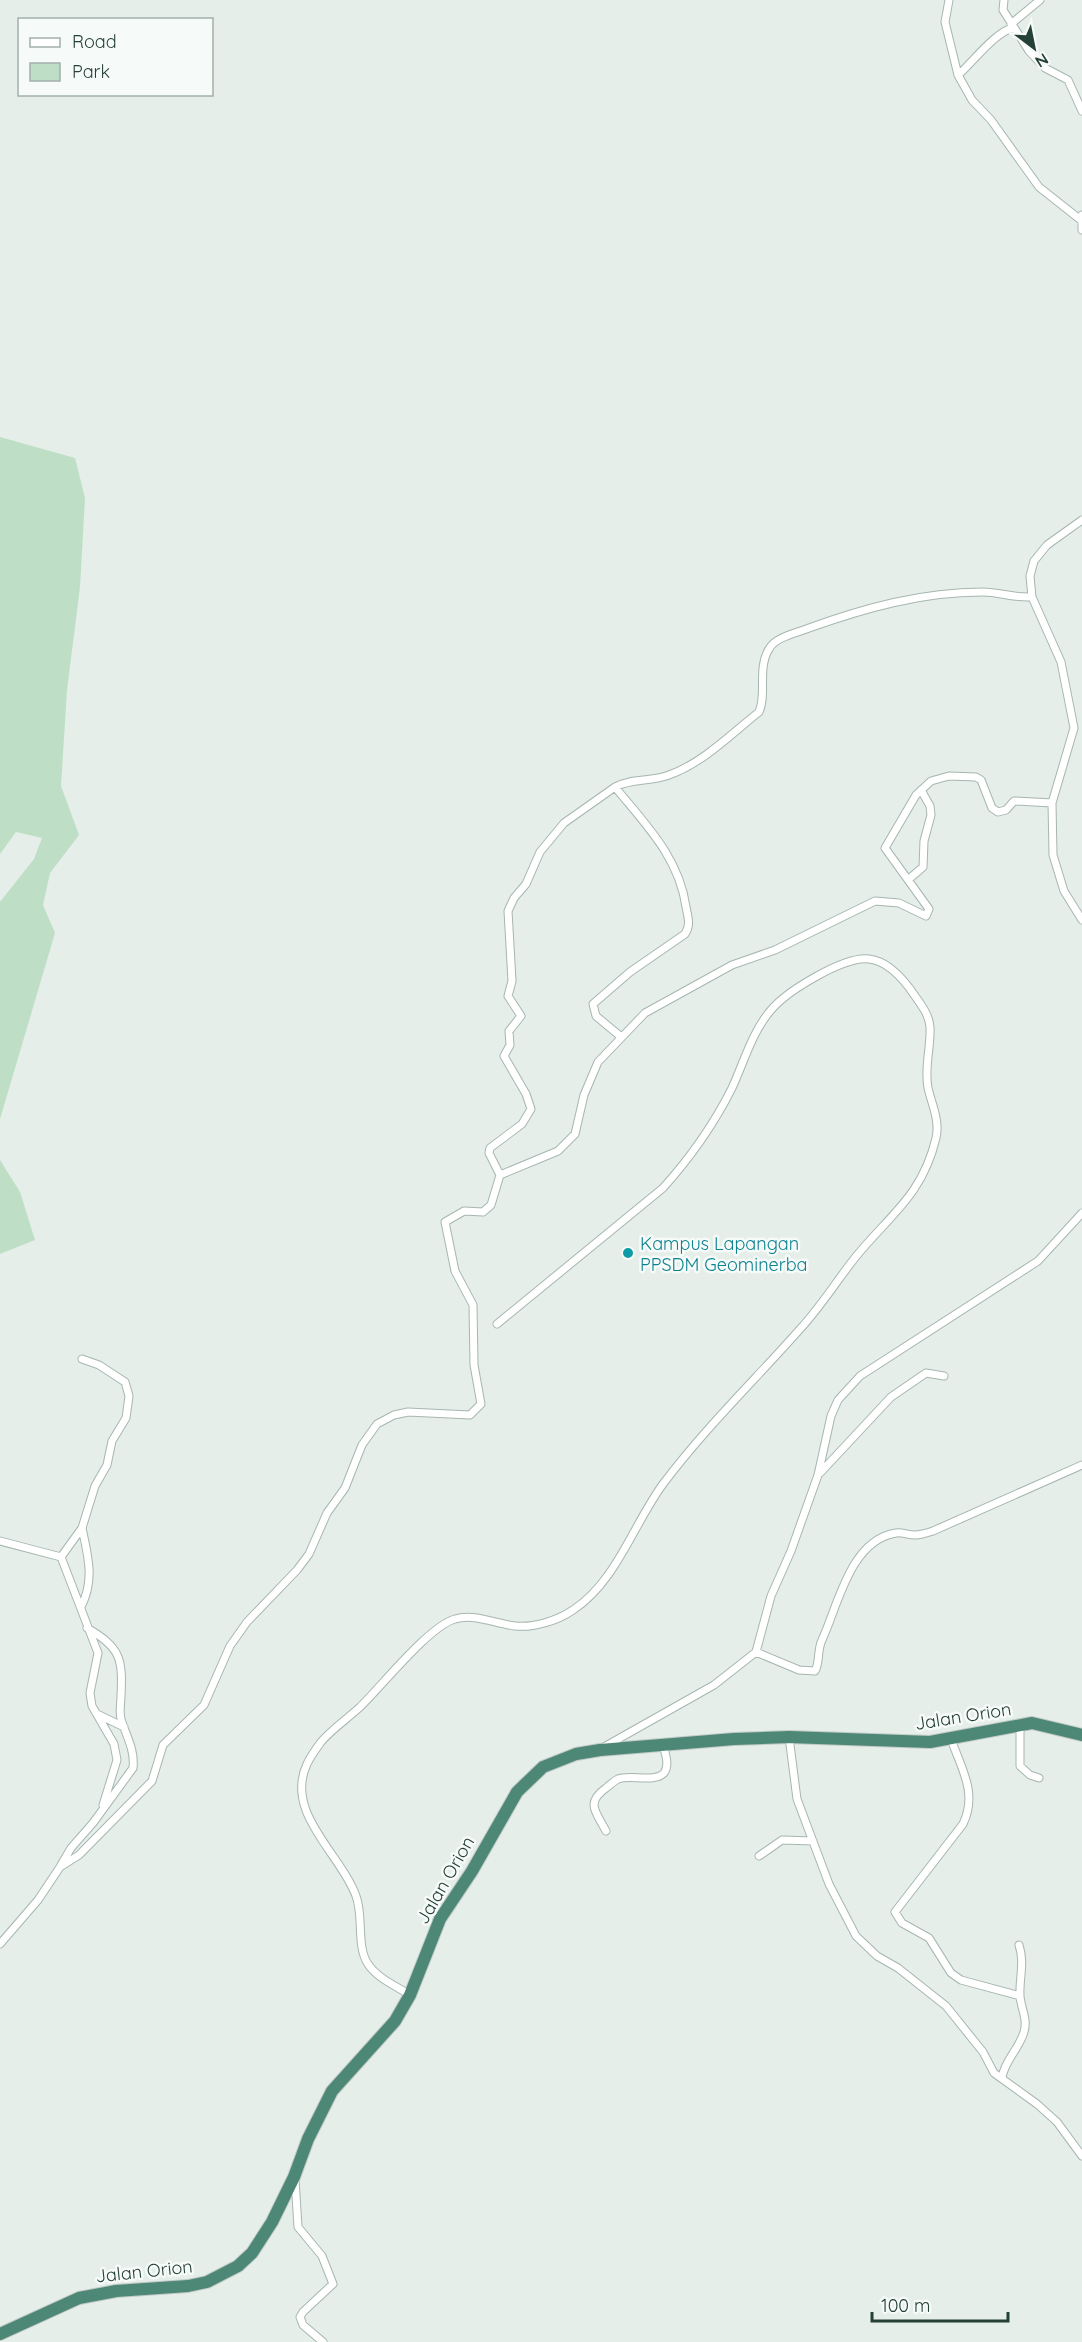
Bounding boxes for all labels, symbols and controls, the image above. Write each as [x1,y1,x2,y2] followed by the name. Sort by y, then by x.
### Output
[18,18,213,96] legend
[1004,18,1064,78] north arrow
[72,30,117,53] text: Road
[1032,49,1052,72] text: N
[72,60,110,83] text: Park
[640,1232,807,1276] place label: Kampus Lapangan PPSDM Geominerba
[621,1246,635,1260] marker: Kampus Lapangan PPSDM Geominerba
[913,1697,1013,1735] street label: Jalan Orion
[411,1832,479,1928] street label: Jalan Orion
[94,2254,194,2288] street label: Jalan Orion
[872,2285,1008,2323] scale bar
[881,2294,930,2317] text: 100 m

